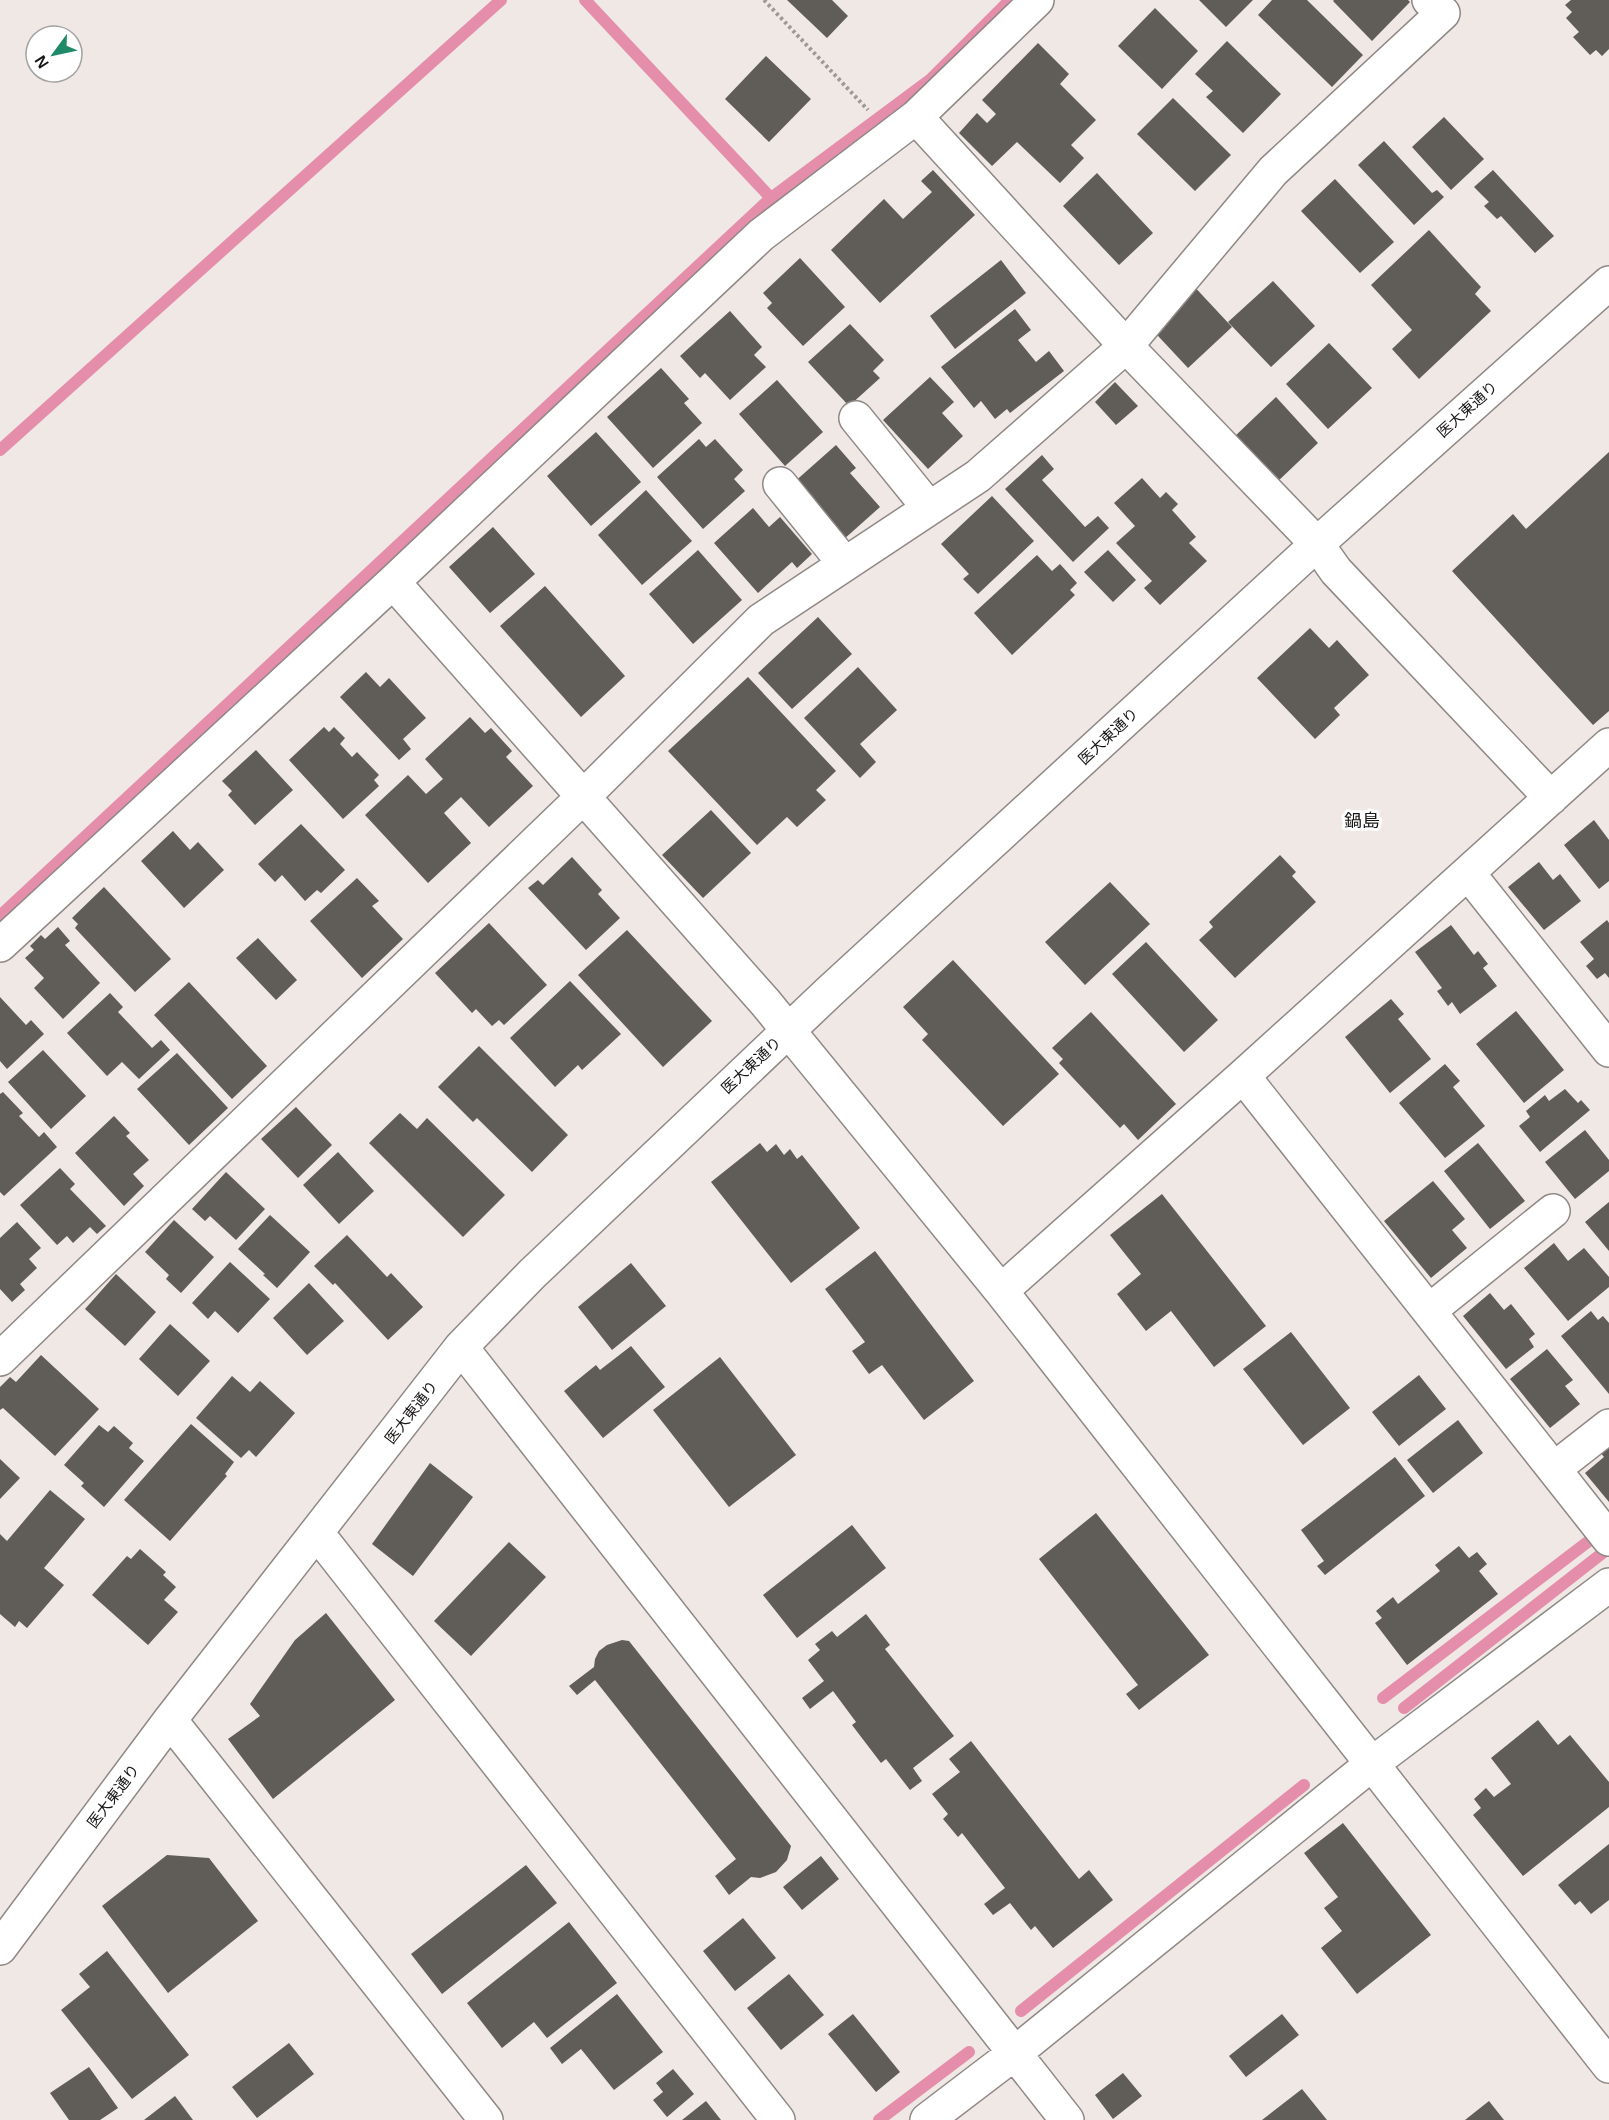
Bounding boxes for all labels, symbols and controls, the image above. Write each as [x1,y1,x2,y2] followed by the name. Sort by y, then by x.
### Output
[24,24,84,84] north arrow
[32,52,52,71] text: N
[1433,378,1501,440] street label: 医大東通り
[1075,704,1141,768] street label: 医大東通り
[1344,811,1380,831] district label: 鍋島
[718,1033,784,1097] street label: 医大東通り
[381,1377,441,1447] street label: 医大東通り
[84,1761,142,1831] street label: 医大東通り

